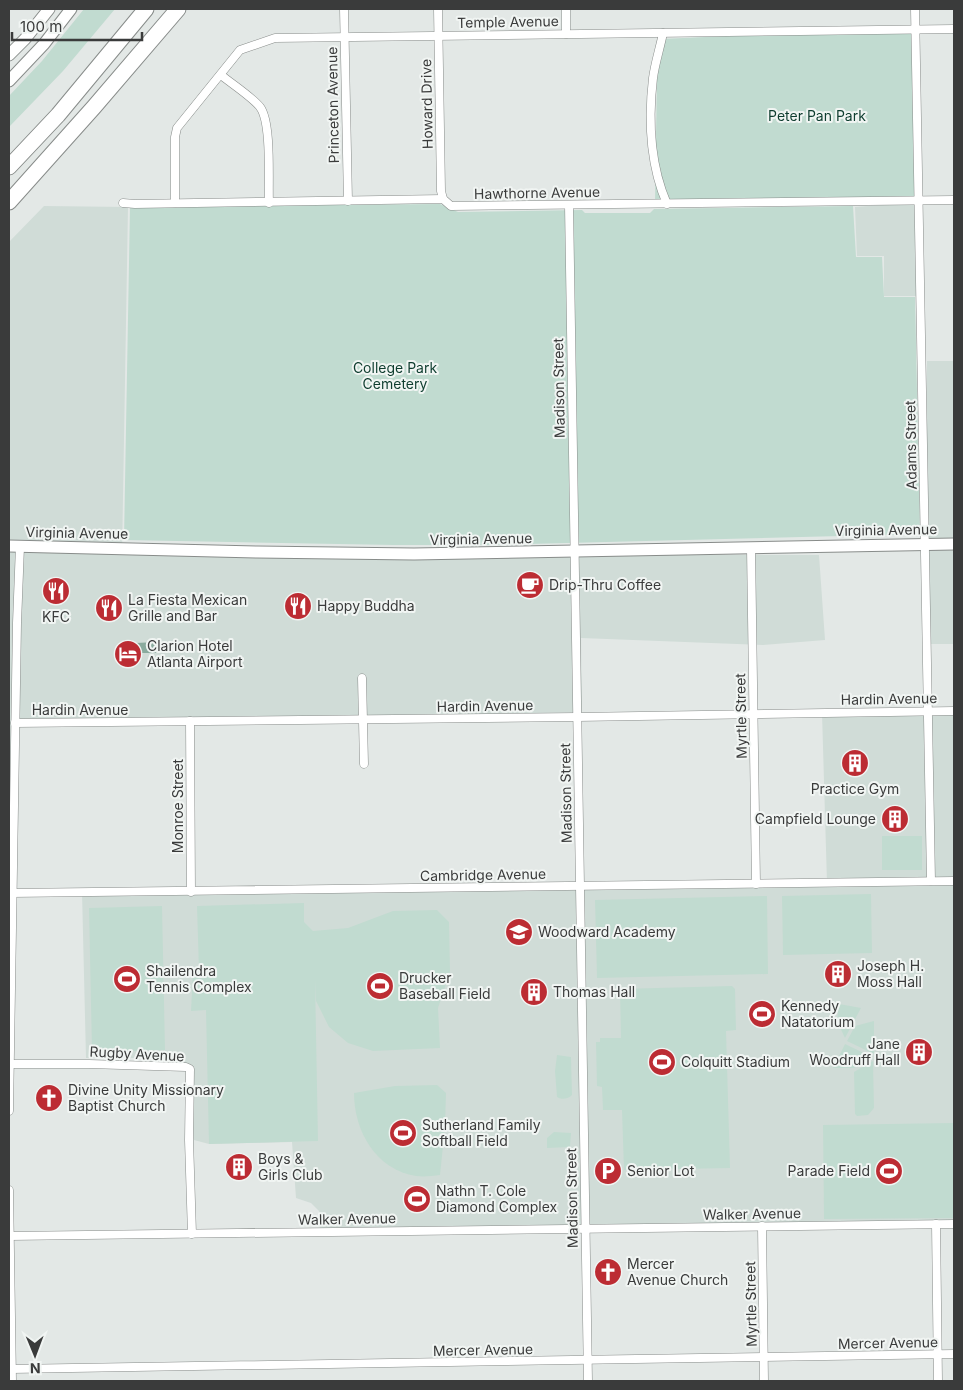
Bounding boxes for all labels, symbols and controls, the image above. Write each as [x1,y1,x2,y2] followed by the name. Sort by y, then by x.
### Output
[12,10,142,42] scale bar
[457,12,559,31] street label: Temple Avenue
[20,17,62,36] text: 100 m
[323,47,342,163] street label: Princeton Avenue
[417,59,436,149] street label: Howard Drive
[768,107,866,124] park label: Peter Pan Park
[474,183,600,202] street label: Hawthorne Avenue
[549,337,568,438] street label: Madison Street
[353,359,437,392] park label: College Park Cemetery
[901,400,920,490] street label: Adams Street
[834,520,937,539] street label: Virginia Avenue
[26,523,129,542] street label: Virginia Avenue
[429,529,532,548] street label: Virginia Avenue
[515,570,545,600] cafe icon: Drip-Thru Coffee
[41,576,71,606] restaurant icon: KFC
[549,576,661,593] place label: Drip-Thru Coffee
[128,591,247,624] place label: La Fiesta Mexican Grille and Bar
[283,591,313,621] restaurant icon: Happy Buddha
[94,593,124,623] restaurant icon: La Fiesta Mexican Grille and Bar
[317,597,415,614] place label: Happy Buddha
[42,608,70,625] place label: KFC
[147,637,243,670] place label: Clarion Hotel Atlanta Airport
[113,639,143,669] hotel icon: Clarion Hotel Atlanta Airport
[731,673,750,759] street label: Myrtle Street
[841,689,937,708] street label: Hardin Avenue
[437,696,533,715] street label: Hardin Avenue
[32,701,128,718] street label: Hardin Avenue
[556,742,575,843] street label: Madison Street
[840,748,870,778] building icon: Practice Gym
[169,758,186,853] street label: Monroe Street
[811,780,899,797] place label: Practice Gym
[880,804,910,834] building icon: Campfield Lounge
[755,810,876,827] place label: Campfield Lounge
[420,865,546,884] street label: Cambridge Avenue
[504,917,534,947] school or university icon: Woodward Academy
[538,923,676,940] place label: Woodward Academy
[857,957,924,990] place label: Joseph H. Moss Hall
[823,959,853,989] building icon: Joseph H. Moss Hall
[146,962,252,995] place label: Shailendra Tennis Complex
[112,964,142,994] sports icon: Shailendra Tennis Complex
[399,969,491,1002] place label: Drucker Baseball Field
[365,971,395,1001] sports icon: Drucker Baseball Field
[519,977,549,1007] building icon: Thomas Hall
[553,983,635,1000] place label: Thomas Hall
[781,997,854,1030] place label: Kennedy Natatorium
[747,999,777,1029] sports icon: Kennedy Natatorium
[809,1035,900,1068] place label: Jane Woodruff Hall
[904,1037,934,1067] building icon: Jane Woodruff Hall
[89,1043,185,1064] street label: Rugby Avenue
[647,1047,677,1077] sports icon: Colquitt Stadium
[681,1053,790,1070] place label: Colquitt Stadium
[68,1081,224,1114] place label: Divine Unity Missionary Baptist Church
[34,1083,64,1113] church icon: Divine Unity Missionary Baptist Church
[422,1116,541,1149] place label: Sutherland Family Softball Field
[388,1118,418,1148] sports icon: Sutherland Family Softball Field
[562,1147,581,1248] street label: Madison Street
[258,1150,323,1183] place label: Boys & Girls Club
[224,1152,254,1182] building icon: Boys & Girls Club
[593,1156,623,1186] parking icon: Senior Lot
[874,1156,904,1186] sports icon: Parade Field
[627,1162,695,1179] place label: Senior Lot
[788,1162,870,1179] place label: Parade Field
[436,1182,557,1215] place label: Nathn T. Cole Diamond Complex
[402,1184,432,1214] sports icon: Nathn T. Cole Diamond Complex
[703,1204,801,1223] street label: Walker Avenue
[298,1209,396,1228] street label: Walker Avenue
[627,1255,728,1288] place label: Mercer Avenue Church
[593,1257,623,1287] church icon: Mercer Avenue Church
[741,1261,760,1347] street label: Myrtle Street
[10,1330,60,1380] north arrow
[838,1333,938,1352] street label: Mercer Avenue
[433,1340,533,1359] street label: Mercer Avenue
[30,1360,41,1377] text: N

